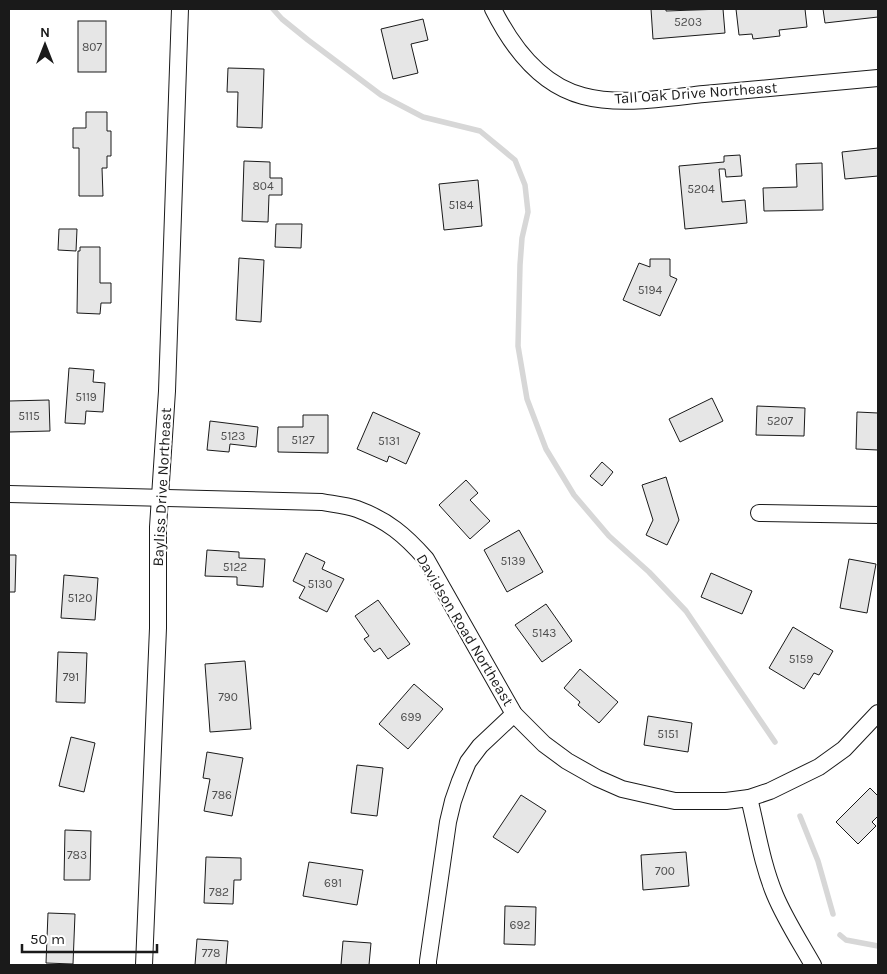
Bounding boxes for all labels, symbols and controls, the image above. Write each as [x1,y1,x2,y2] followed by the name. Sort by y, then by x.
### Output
[674,15,702,29] house number: 5203
[20,20,70,70] north arrow
[40,24,50,41] text: N
[82,40,102,54] house number: 807
[614,78,778,108] street label: Tall Oak Drive Northeast
[252,179,274,193] house number: 804
[687,182,715,196] house number: 5204
[449,198,474,212] house number: 5184
[638,283,662,297] house number: 5194
[75,390,97,404] house number: 5119
[149,407,175,567] street label: Bayliss Drive Northeast
[18,409,40,423] house number: 5115
[767,414,794,428] house number: 5207
[221,429,245,443] house number: 5123
[291,433,315,447] house number: 5127
[378,434,400,448] house number: 5131
[413,551,518,709] street label: Davidson Road Northeast
[501,554,525,568] house number: 5139
[223,560,247,574] house number: 5122
[308,577,332,591] house number: 5130
[68,591,92,605] house number: 5120
[532,626,556,640] house number: 5143
[789,652,813,666] house number: 5159
[63,670,79,684] house number: 791
[218,690,238,704] house number: 790
[401,710,421,724] house number: 699
[657,727,679,741] house number: 5151
[212,788,232,802] house number: 786
[67,848,87,862] house number: 783
[655,864,675,878] house number: 700
[324,876,342,890] house number: 691
[209,885,229,899] house number: 782
[510,918,530,932] house number: 692
[22,922,158,954] scale bar
[30,930,65,948] text: 50 m
[202,946,220,960] house number: 778

